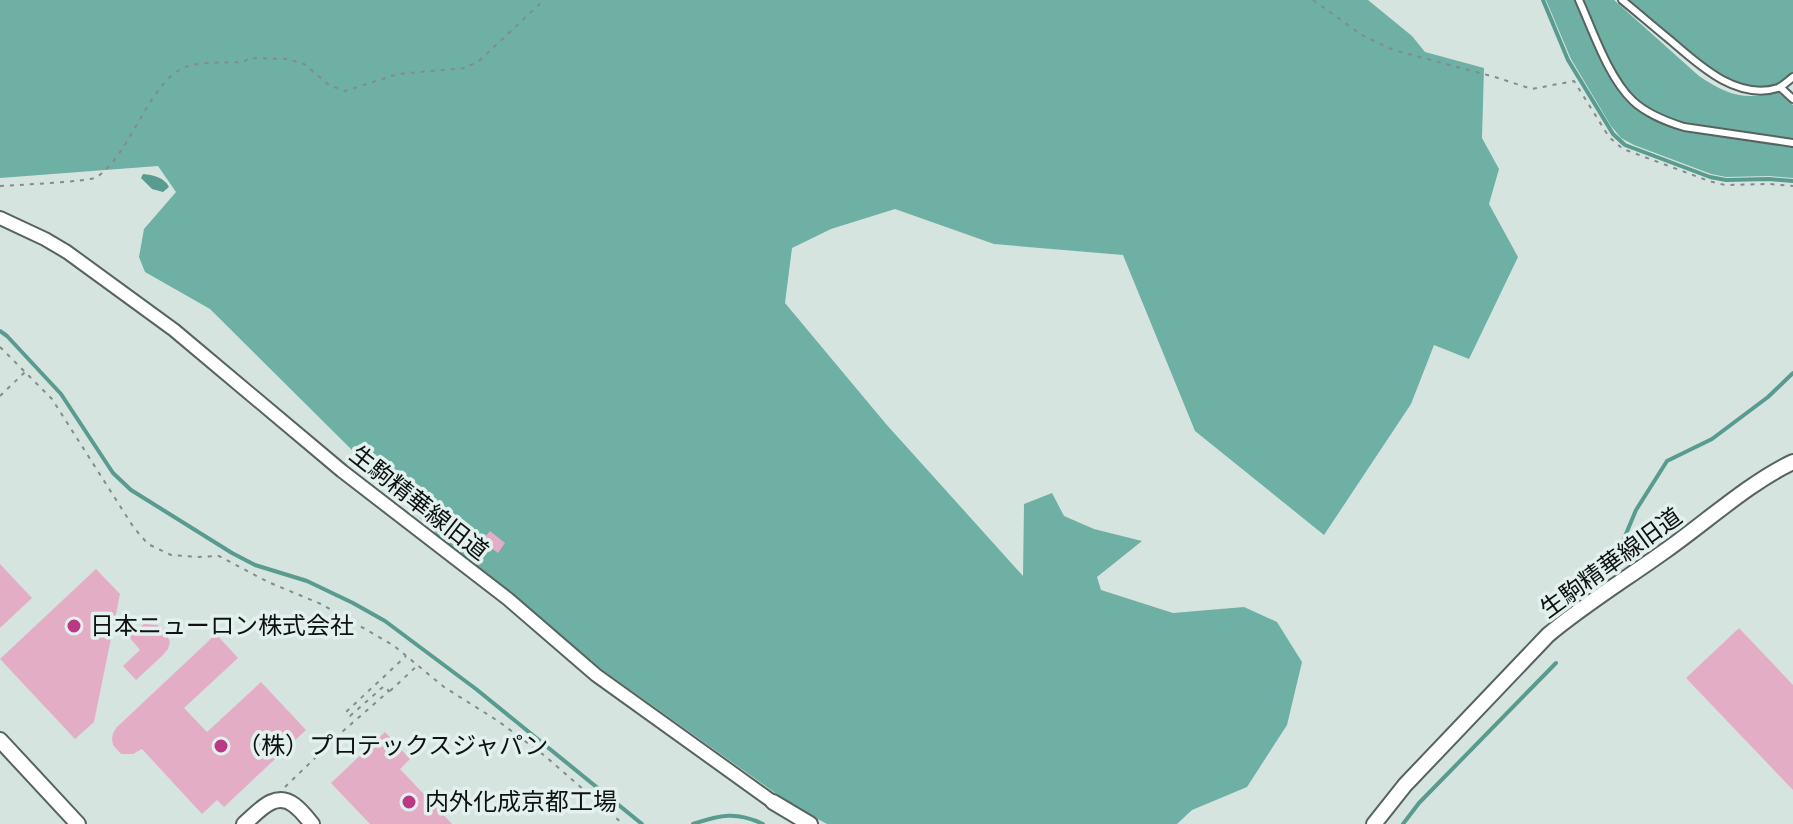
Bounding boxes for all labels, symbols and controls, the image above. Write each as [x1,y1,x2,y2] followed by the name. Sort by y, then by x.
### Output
[344,440,494,566] street label: 生駒精華線旧道
[1535,502,1687,624] street label: 生駒精華線旧道
[90,612,354,640] place label: 日本ニューロン株式会社
[65,617,83,635] marker: 日本ニューロン株式会社
[237,732,548,760] place label: （株）プロテックスジャパン
[212,737,230,755] marker: （株）プロテックスジャパン
[425,788,617,816] place label: 内外化成京都工場
[400,793,418,811] marker: 内外化成京都工場

